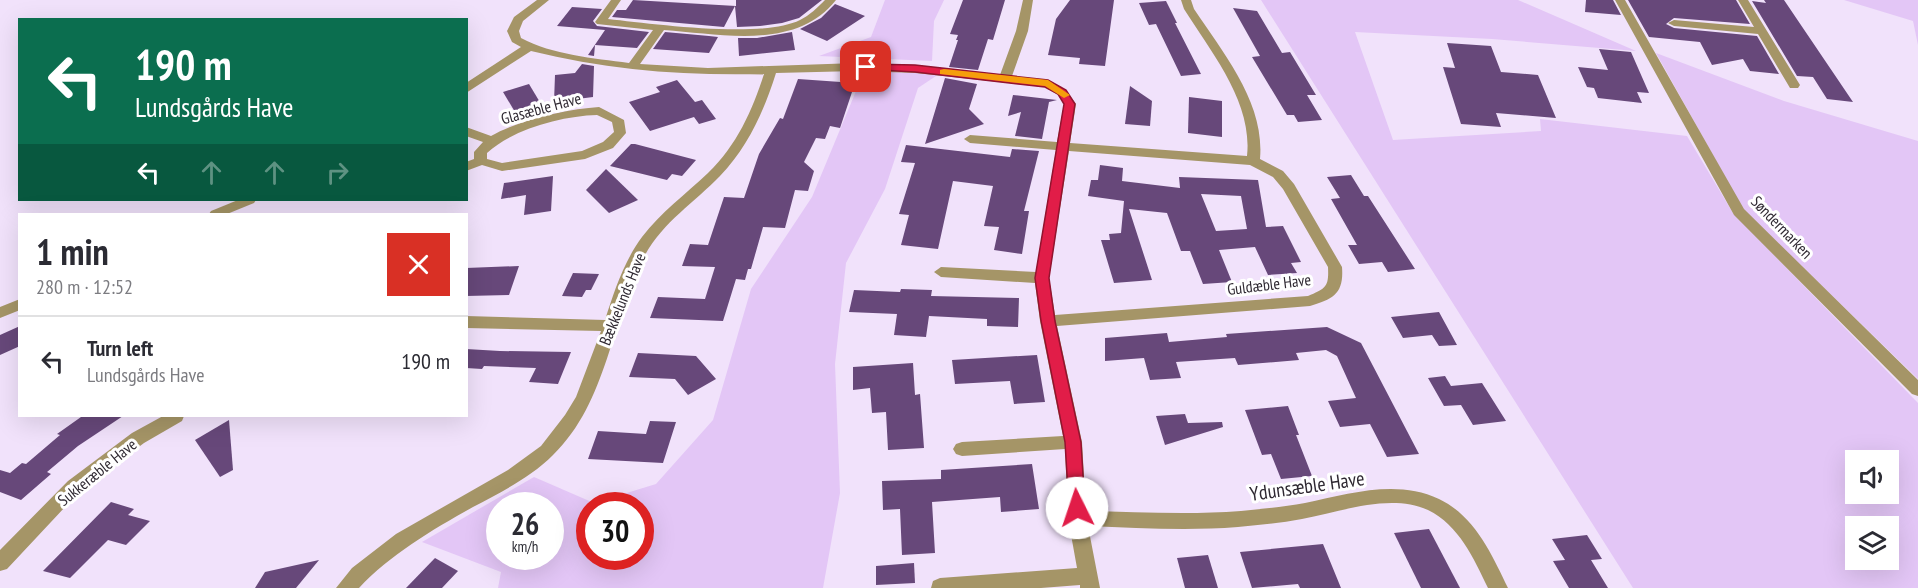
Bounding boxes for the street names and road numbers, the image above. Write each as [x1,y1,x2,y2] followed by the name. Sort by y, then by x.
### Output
[499,88,583,128] street label: Glasæble Have
[1747,191,1817,263] street label: Søndermarken
[594,250,650,348] street label: Bækkelunds Have
[1226,269,1312,299] street label: Guldæble Have
[53,434,141,510] street label: Sukkeræble Have
[1248,465,1366,507] street label: Ydunsæble Have

